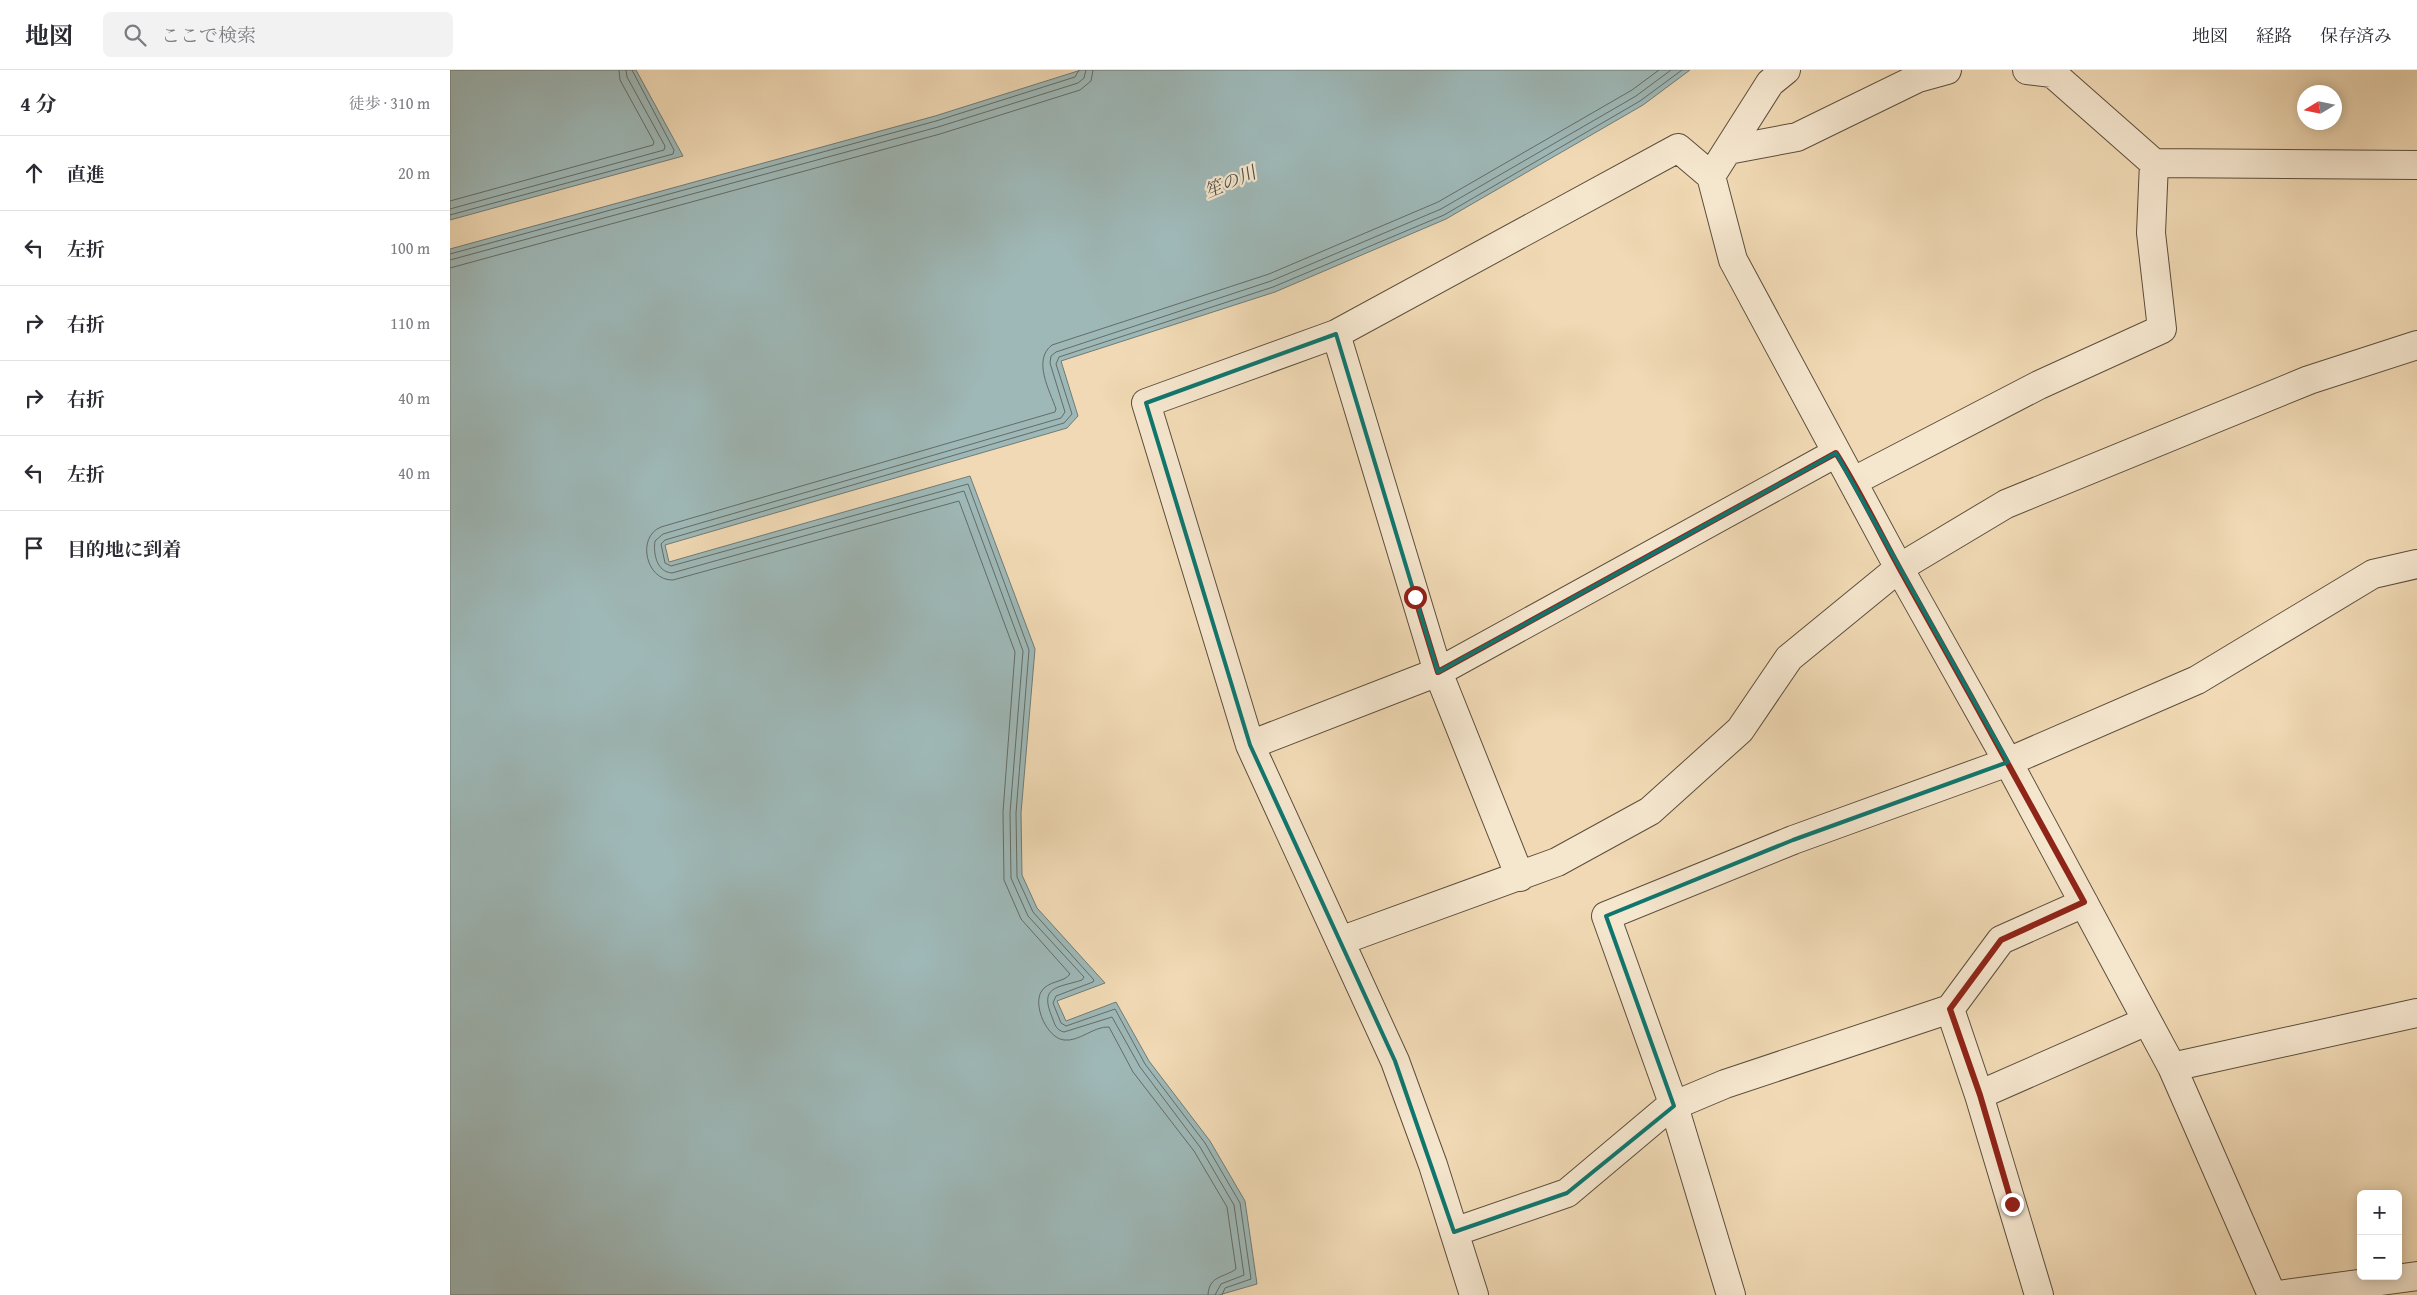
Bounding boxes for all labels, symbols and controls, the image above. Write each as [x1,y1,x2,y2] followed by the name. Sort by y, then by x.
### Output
[103,12,453,57] search box
[25,18,73,53] text: 地図
[121,21,149,49] icon: search
[161,21,256,49] text: ここで検索
[2192,22,2228,49] text: 地図
[2256,22,2292,49] text: 経路
[2320,22,2392,49] text: 保存済み
[2297,85,2342,130] north arrow
[20,88,57,119] text: 4 分
[349,91,430,115] text: 徒歩 · 310 m
[1200,158,1262,205] water label: 笙の川
[20,159,48,187] icon: ahead
[67,160,105,188] text: 直進
[398,161,430,185] text: 20 m
[20,234,48,262] icon: left
[67,235,105,263] text: 左折
[390,236,430,260] text: 100 m
[20,309,48,337] icon: right
[67,310,105,338] text: 右折
[390,311,430,335] text: 110 m
[20,384,48,412] icon: right
[67,385,105,413] text: 右折
[398,386,430,410] text: 40 m
[20,459,48,487] icon: left
[67,460,105,488] text: 左折
[398,461,430,485] text: 40 m
[20,534,48,562] icon: arrive
[67,535,181,563] text: 目的地に到着
[1404,586,1427,609] route start
[2357,1190,2402,1280] map controls
[2357,1190,2402,1235] button: +
[2001,1193,2024,1216] route end
[2357,1235,2402,1280] button: −

